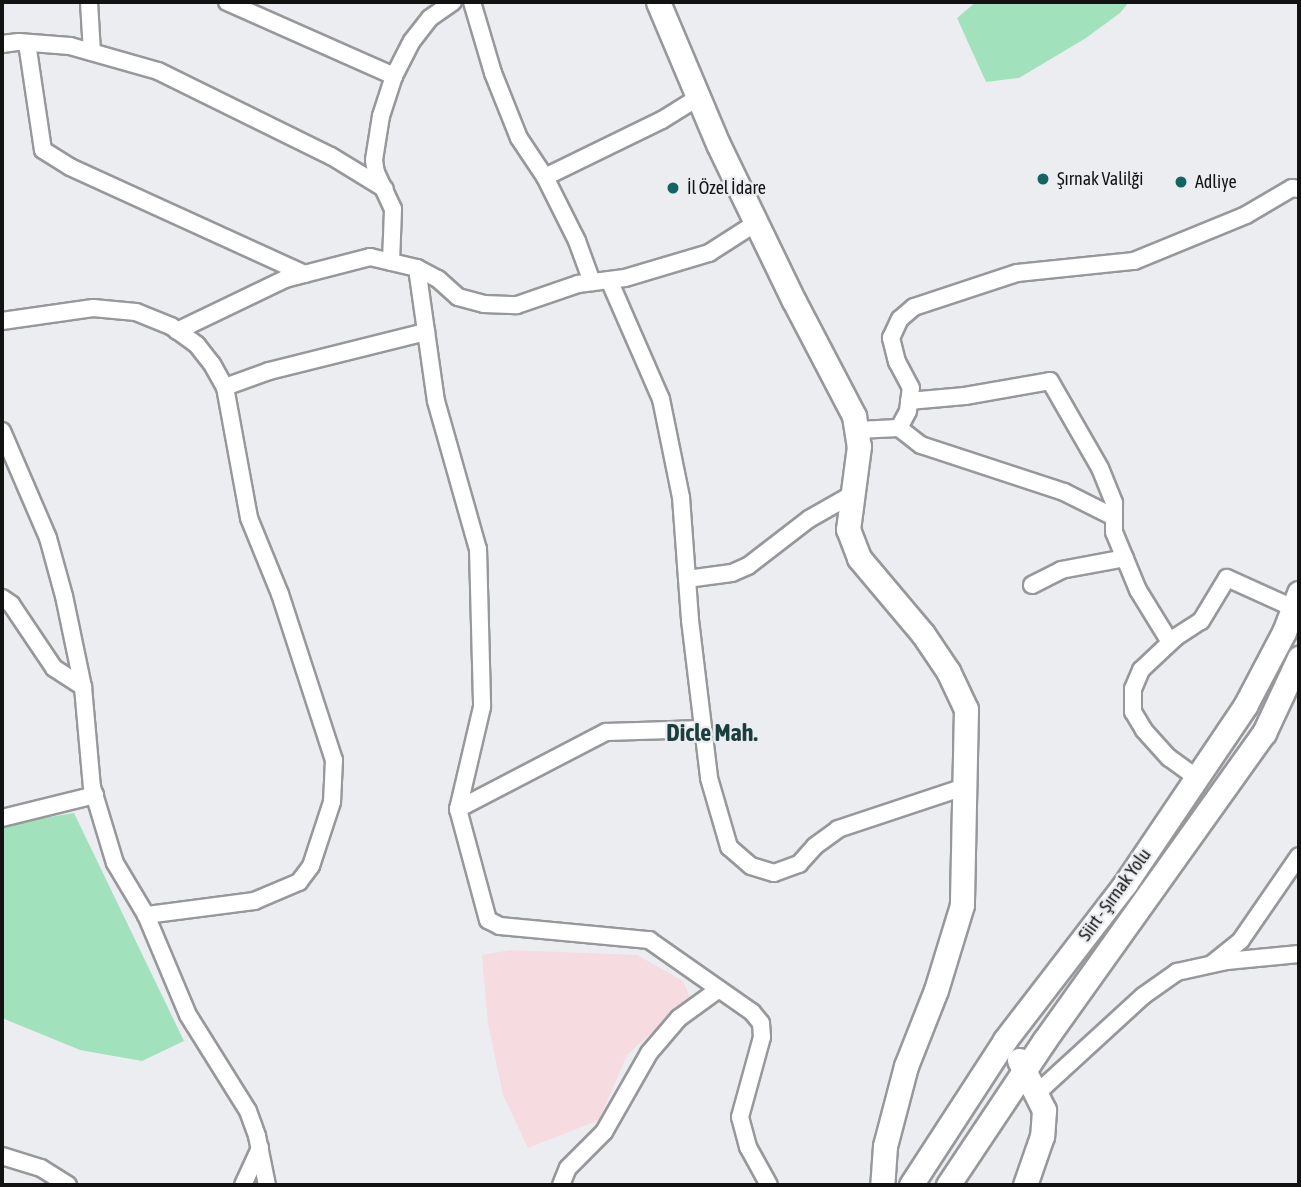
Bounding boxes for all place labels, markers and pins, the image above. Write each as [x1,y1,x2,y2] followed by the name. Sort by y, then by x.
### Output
[1057,168,1143,190] place label: Şırnak Valilği
[1035,171,1051,187] marker: Şırnak Valilği
[1195,171,1237,193] place label: Adliye
[1173,174,1189,190] marker: Adliye
[687,177,766,199] place label: İl Özel İdare
[665,180,681,196] marker: İl Özel İdare

